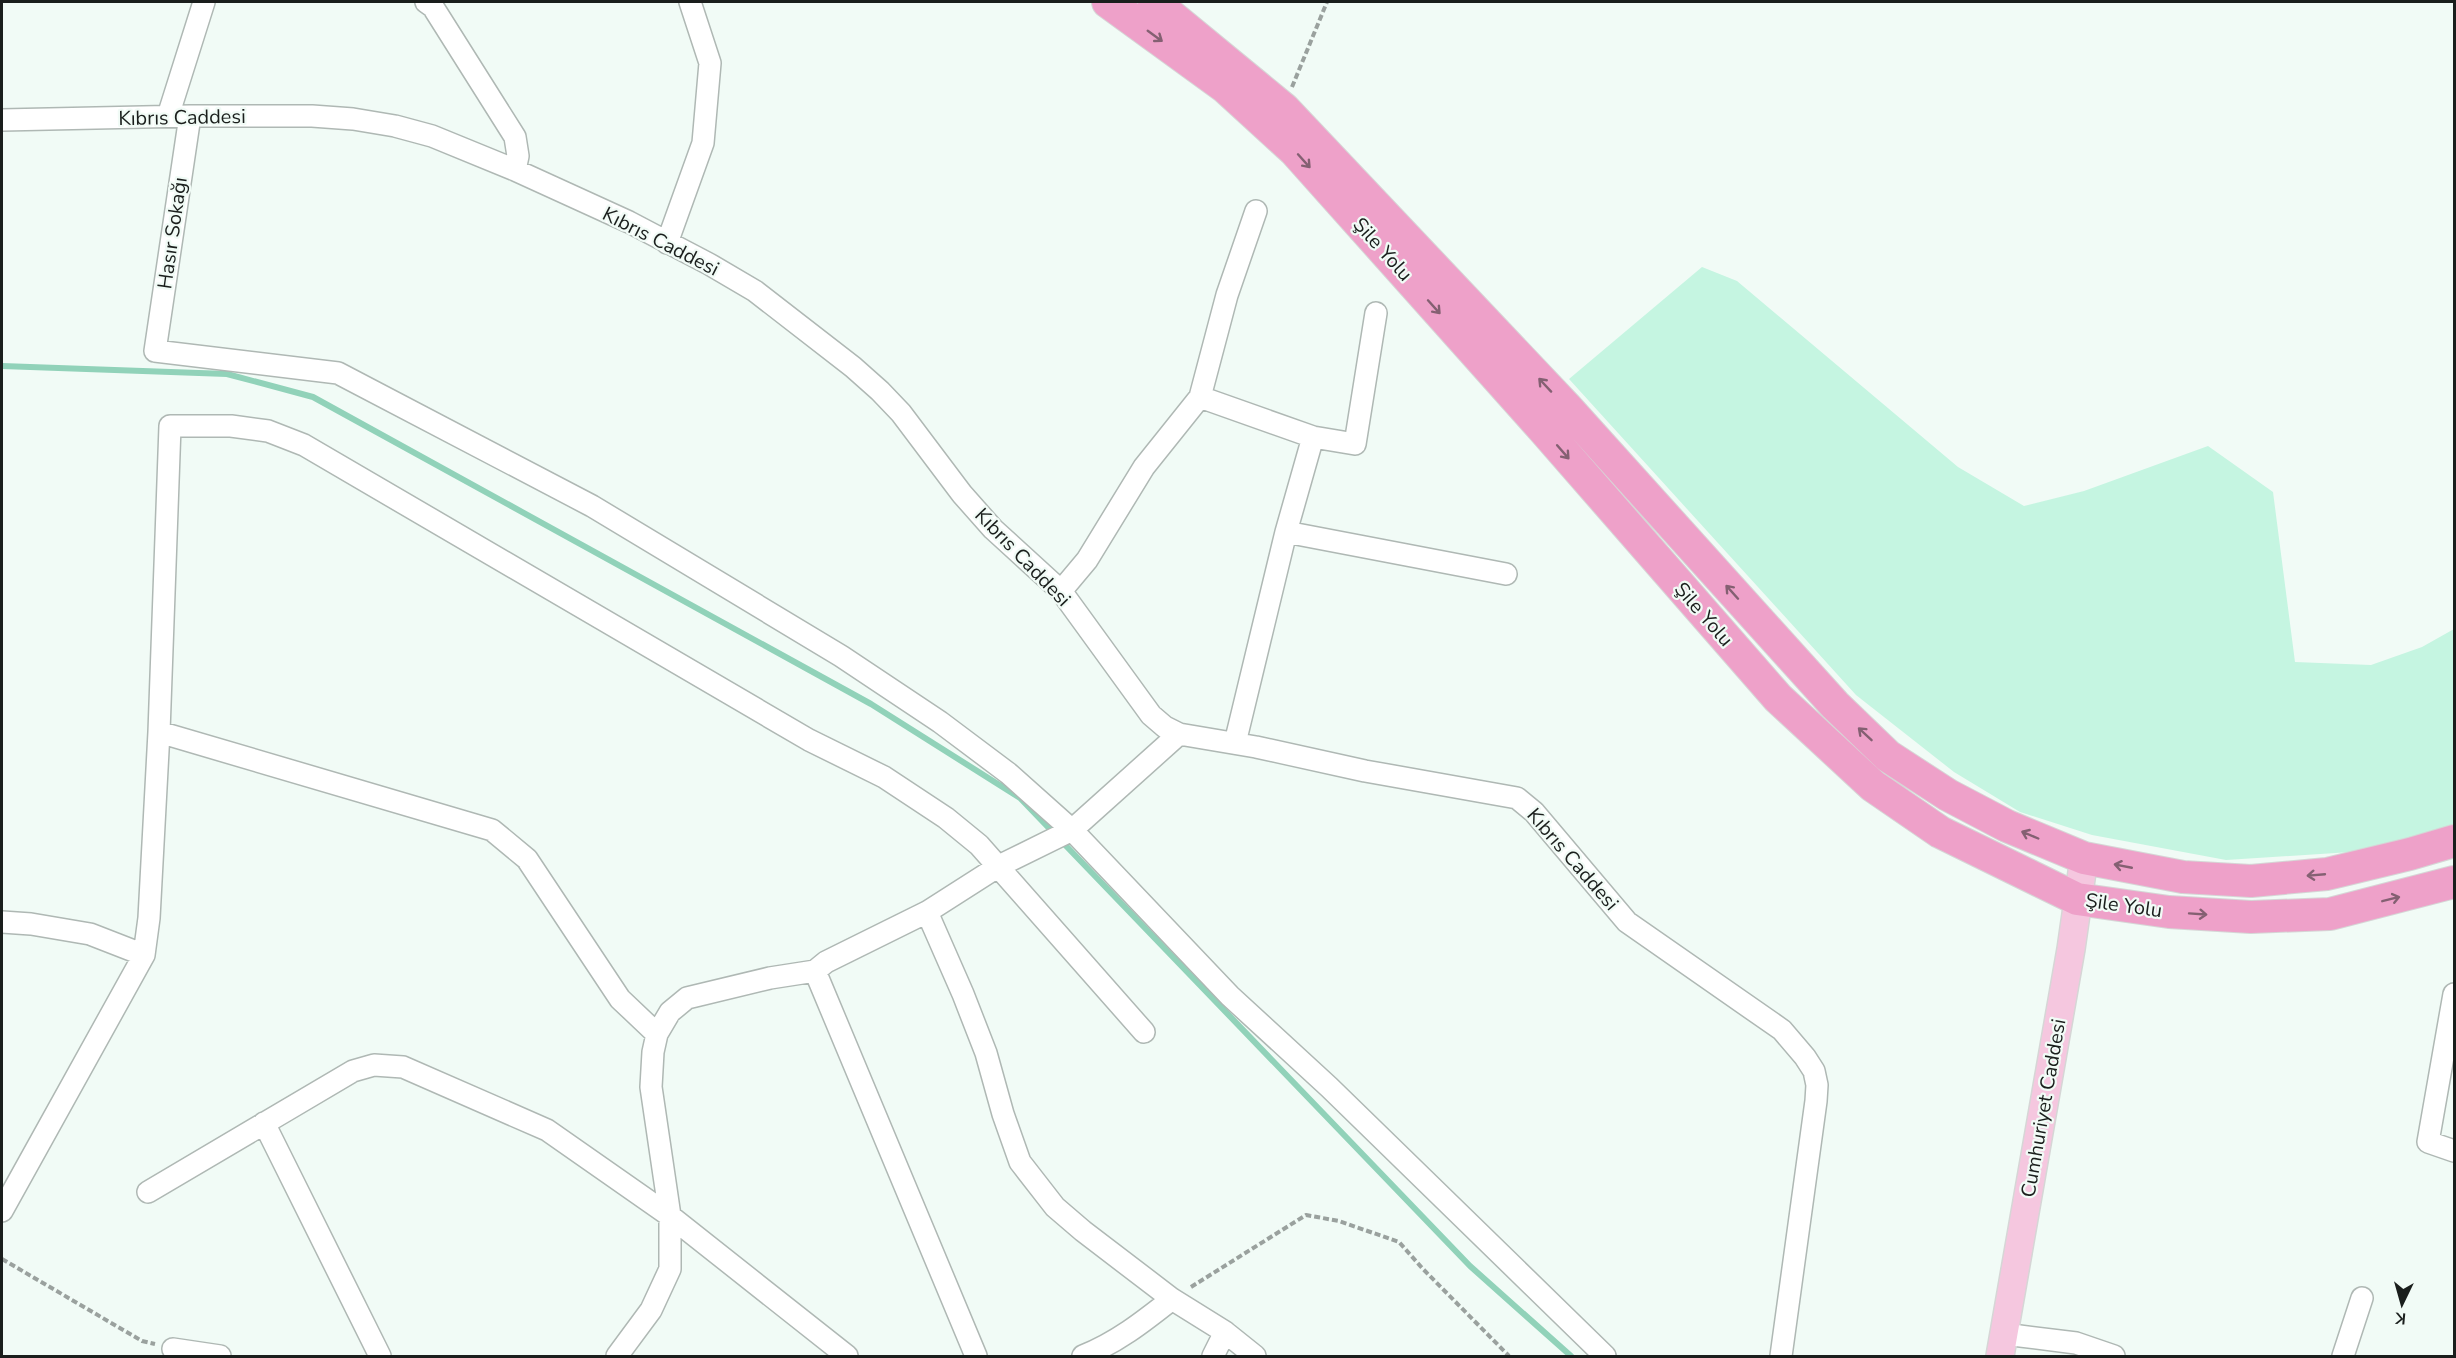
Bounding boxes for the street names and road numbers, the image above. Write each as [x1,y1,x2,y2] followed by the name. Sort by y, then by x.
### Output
[118,103,246,132] street label: Kıbrıs Caddesi
[151,175,194,291] street label: Hasır Sokağı
[598,201,724,282] street label: Kıbrıs Caddesi
[1347,212,1418,287] street label: Şile Yolu
[969,502,1077,613] street label: Kıbrıs Caddesi
[1668,576,1739,652] street label: Şile Yolu
[1521,802,1625,916] street label: Kıbrıs Caddesi
[2084,887,2164,924] street label: Şile Yolu
[2014,1017,2072,1199] street label: Cumhuriyet Caddesi

